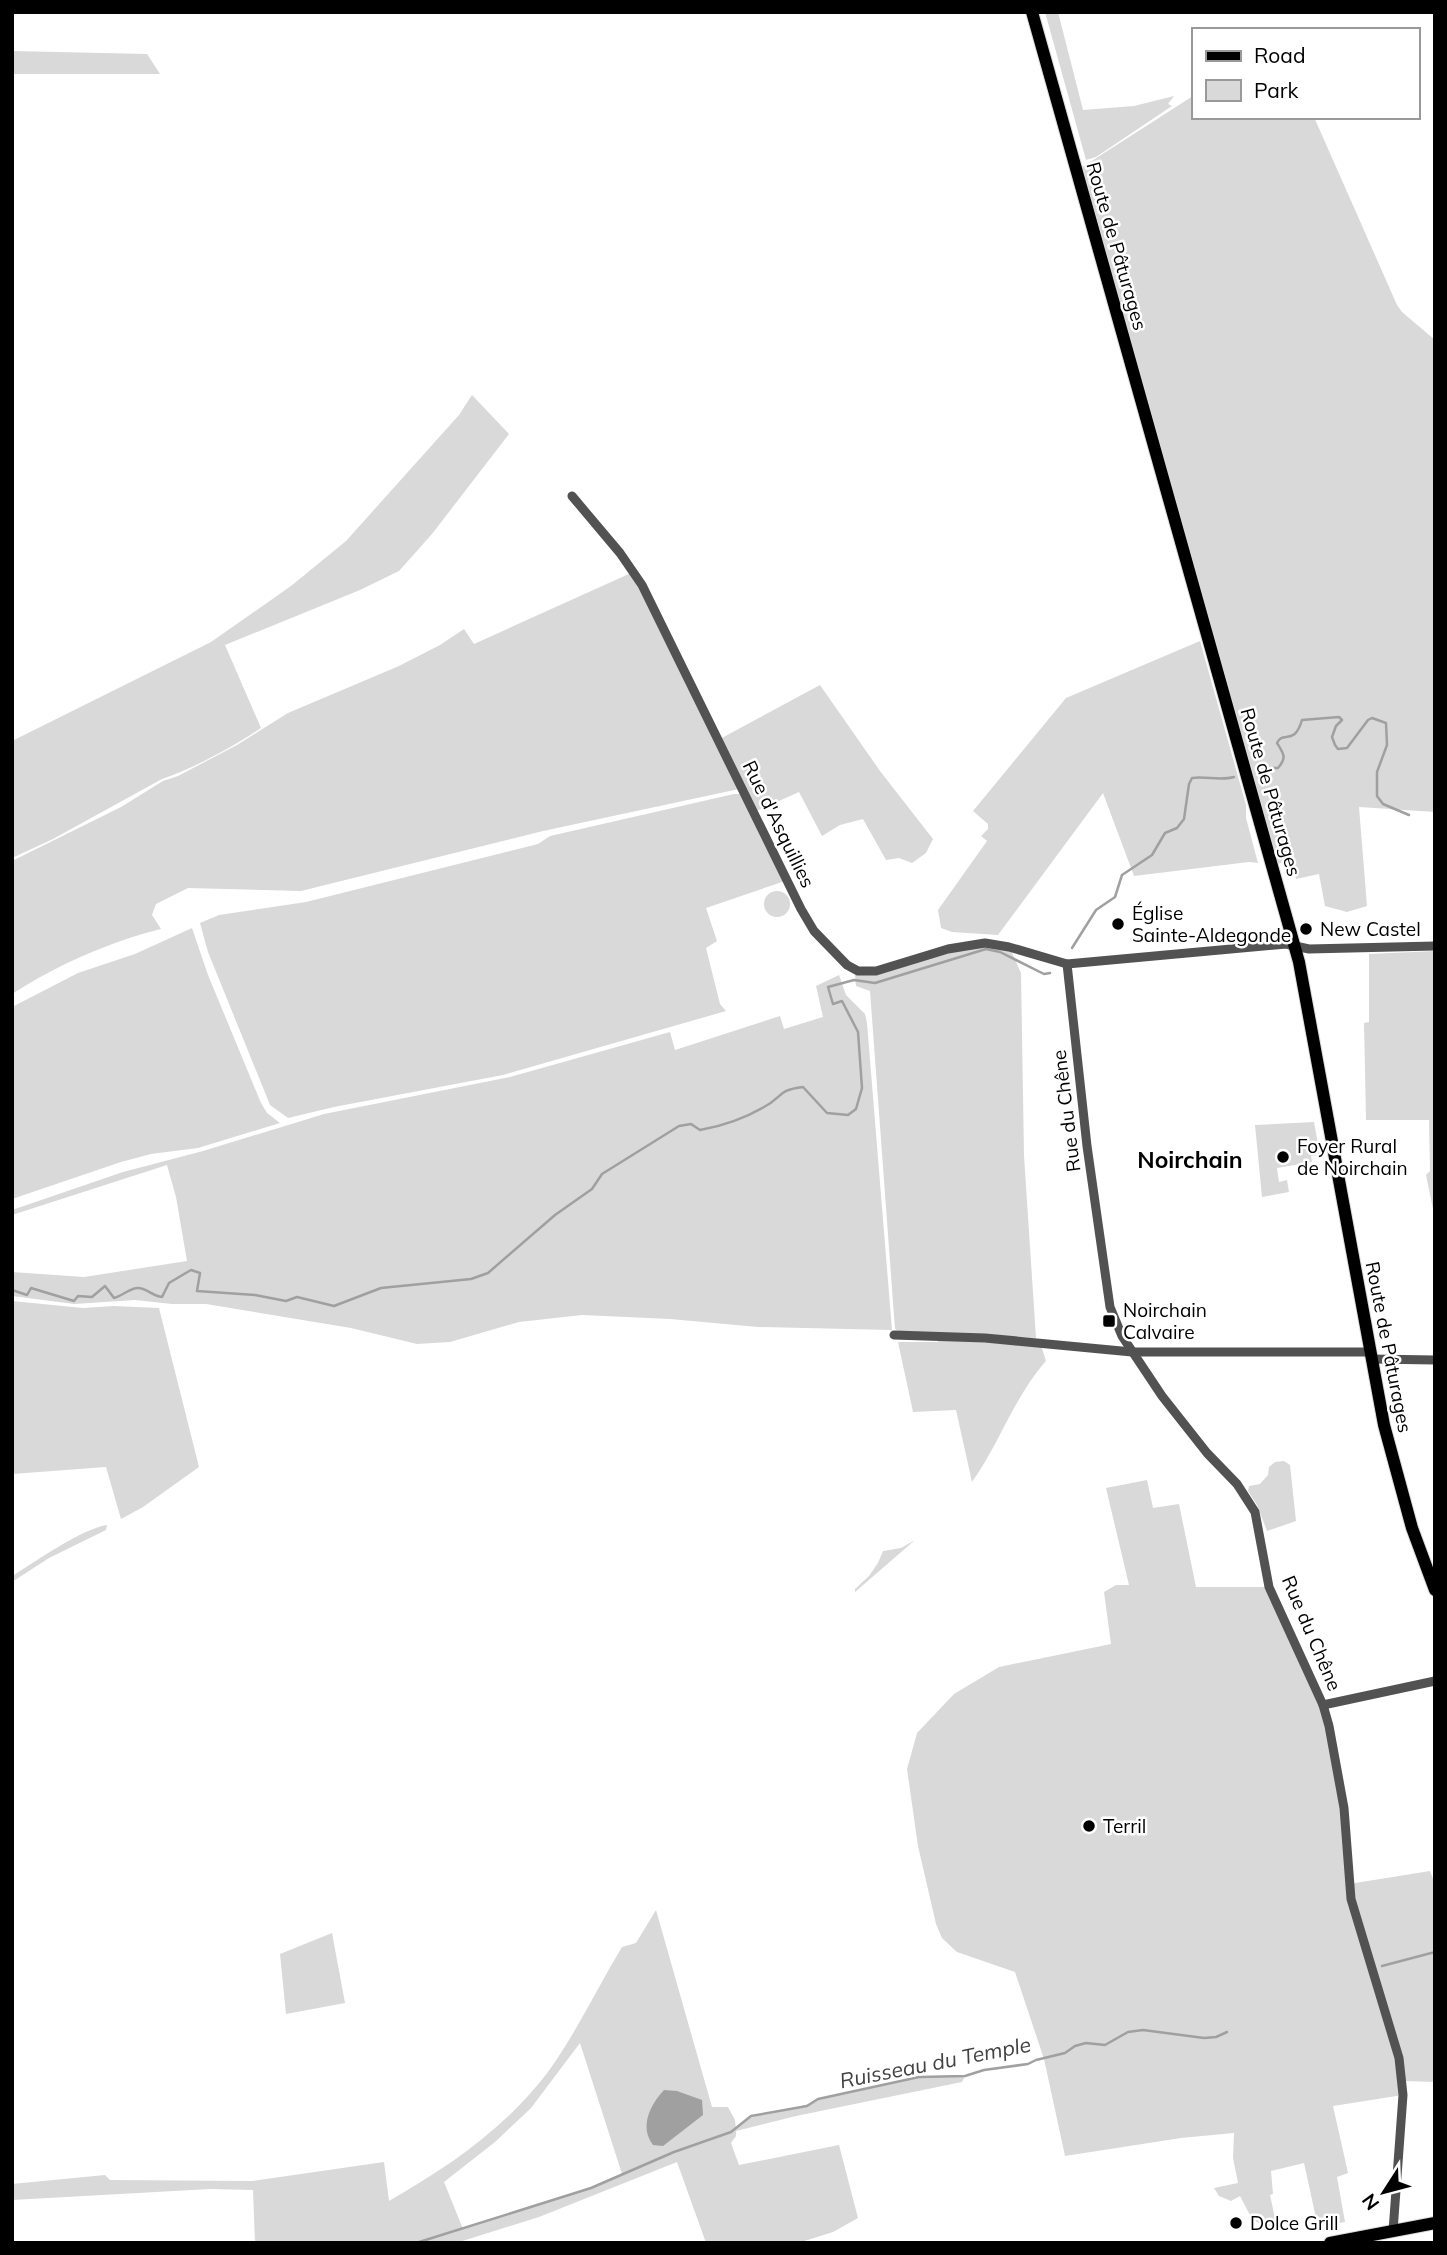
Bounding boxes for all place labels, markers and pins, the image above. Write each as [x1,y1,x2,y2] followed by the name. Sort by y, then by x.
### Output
[1132,901,1291,947] place label: Église Sainte-Aldegonde
[1110,916,1126,932] marker: Église Sainte-Aldegonde
[1320,917,1421,941] place label: New Castel
[1298,921,1314,937] marker: New Castel
[1297,1134,1408,1180] place label: Foyer Rural de Noirchain
[1275,1149,1291,1165] marker: Foyer Rural de Noirchain
[1123,1298,1207,1344] place label: Noirchain Calvaire
[1101,1313,1117,1329] marker: Noirchain Calvaire
[1103,1814,1146,1838] place label: Terril
[1081,1818,1097,1834] marker: Terril
[1250,2211,1338,2235] place label: Dolce Grill
[1228,2215,1244,2231] marker: Dolce Grill

